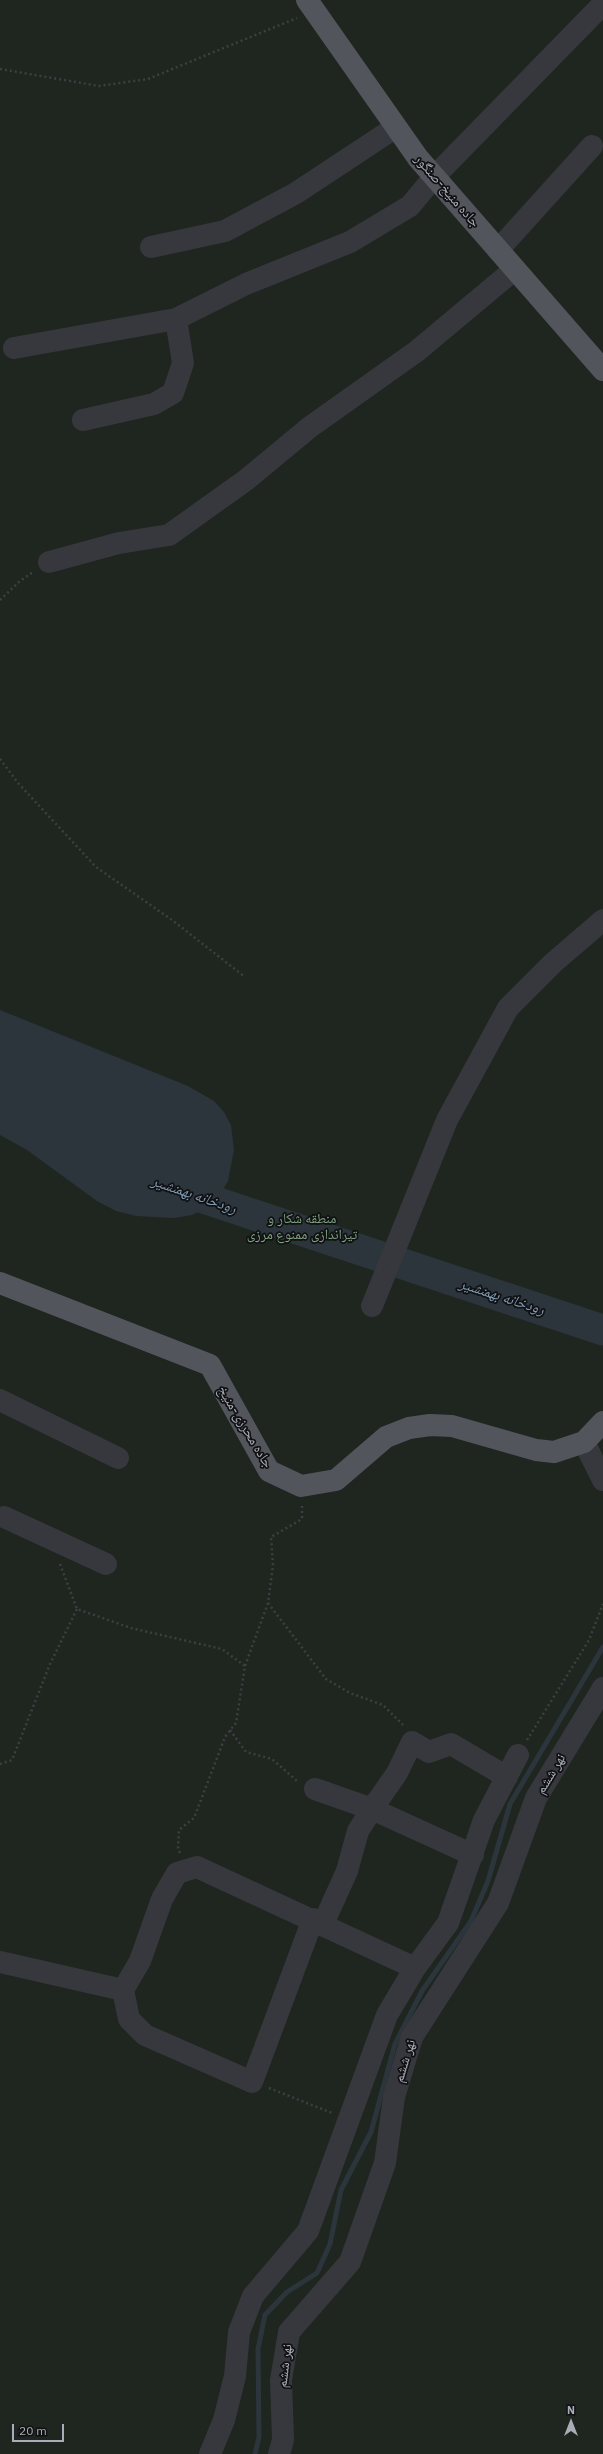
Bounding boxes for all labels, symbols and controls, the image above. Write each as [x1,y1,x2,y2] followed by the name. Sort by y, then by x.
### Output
[411,151,483,231] street label: جاده منیخ-صنگور
[149,1172,239,1218] water label: رودخانه بهمنشیر
[247,1211,357,1244] park label: منطقه شکار و تیراندازی ممنوع مرزی
[457,1275,547,1319] water label: رودخانه بهمنشیر
[214,1383,276,1471] street label: جاده محرزی-منیخ
[532,1751,570,1797] street label: نهر ششم
[391,2037,419,2085] street label: نهر ششم
[274,2343,296,2389] street label: نهر ششم
[551,2402,591,2442] north arrow
[567,2403,575,2417] text: N
[14,2416,66,2442] scale bar
[19,2423,47,2438] text: 20 m

